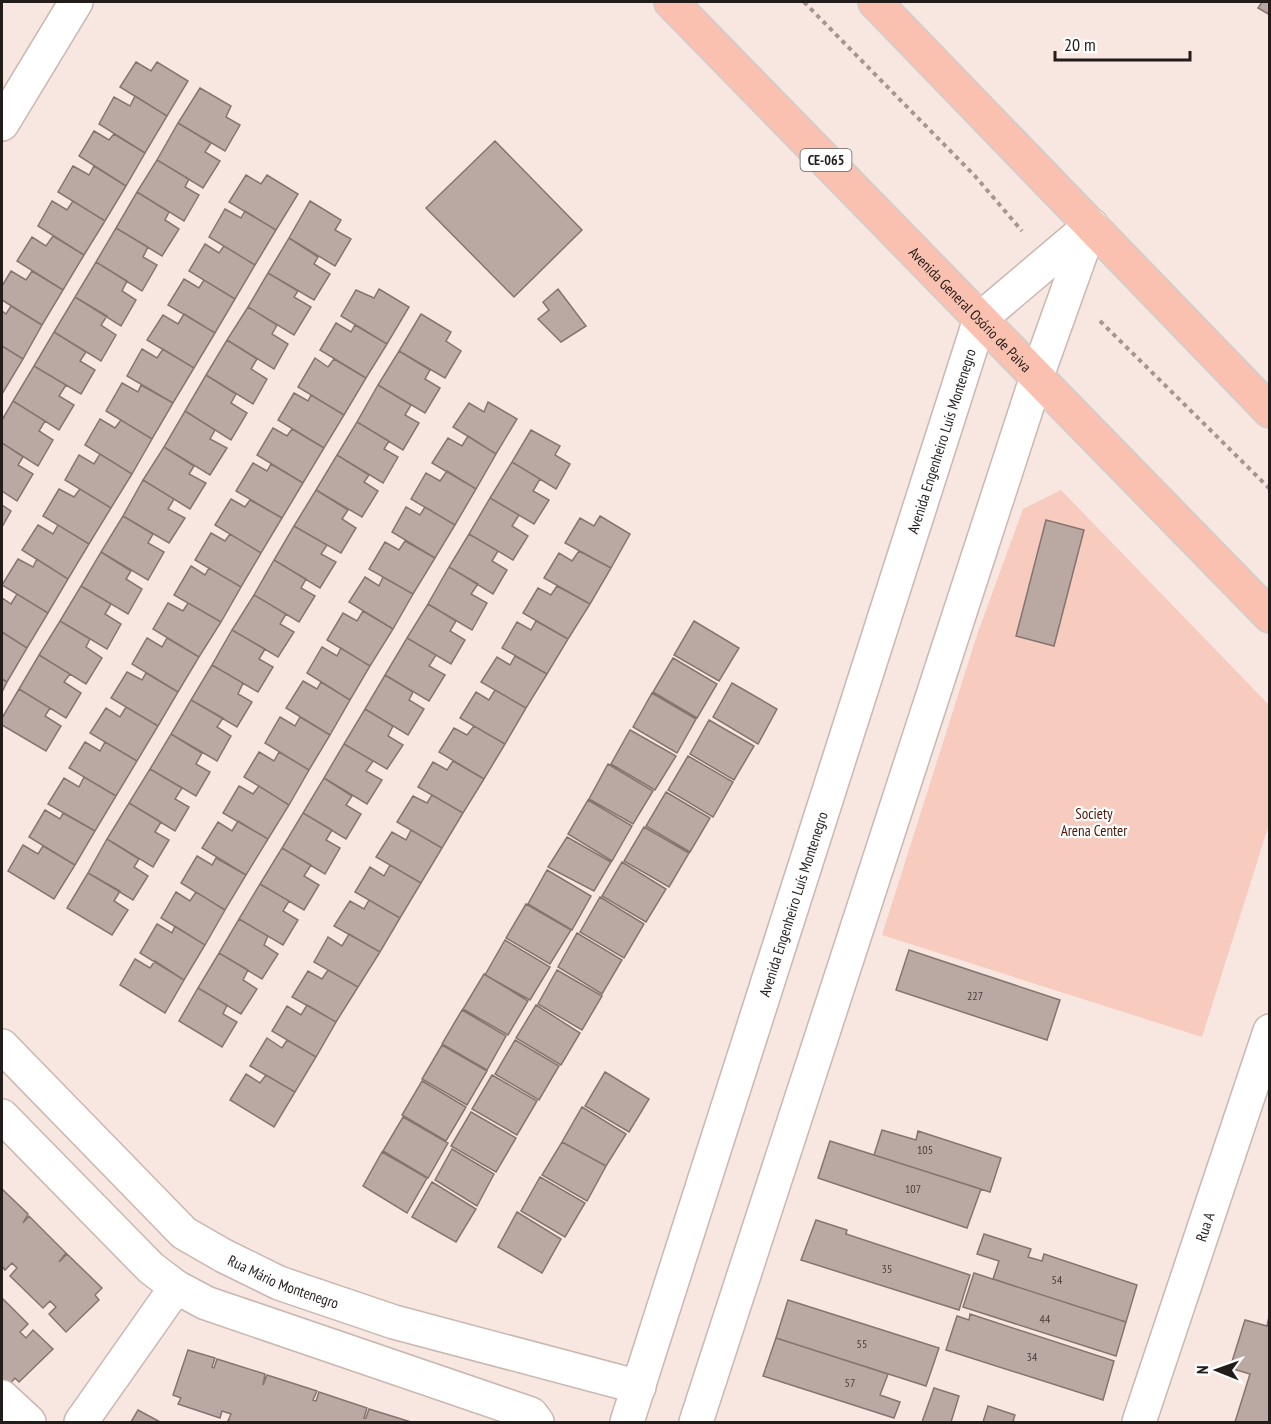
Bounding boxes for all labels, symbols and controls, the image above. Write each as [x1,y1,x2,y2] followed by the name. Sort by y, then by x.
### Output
[1055,24,1190,62] scale bar
[1064,33,1096,56] text: 20 m
[800,149,852,171] road number: CE-065
[905,242,1036,376] street label: Avenida General Osório de Paiva
[902,346,979,536] street label: Avenida Engenheiro Luís Montenegro
[1061,804,1128,840] park label: Society Arena Center
[754,809,831,999] street label: Avenida Engenheiro Luís Montenegro
[967,988,983,1003] house number: 227
[917,1142,933,1157] house number: 105
[905,1181,921,1196] house number: 107
[1191,1209,1218,1244] street label: Rua A
[225,1250,341,1312] street label: Rua Mário Montenegro
[882,1261,892,1276] house number: 35
[1052,1272,1063,1287] house number: 54
[1040,1311,1051,1326] house number: 44
[857,1336,867,1351] house number: 55
[1187,1340,1247,1400] north arrow
[1027,1349,1038,1364] house number: 34
[1192,1365,1212,1374] text: N
[845,1375,855,1390] house number: 57

